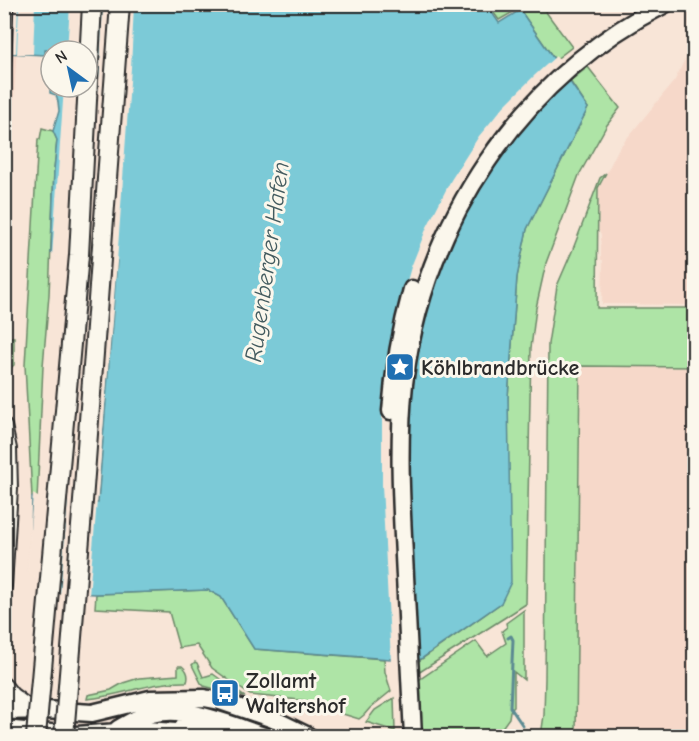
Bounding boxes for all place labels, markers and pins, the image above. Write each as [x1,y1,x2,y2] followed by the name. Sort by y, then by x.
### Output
[384,351,416,383] place icon: Köhlbrandbrücke
[421,355,579,381] place label: Köhlbrandbrücke
[246,668,347,719] place label: Zollamt Waltershof
[209,677,241,709] bus stop icon: Zollamt Waltershof

